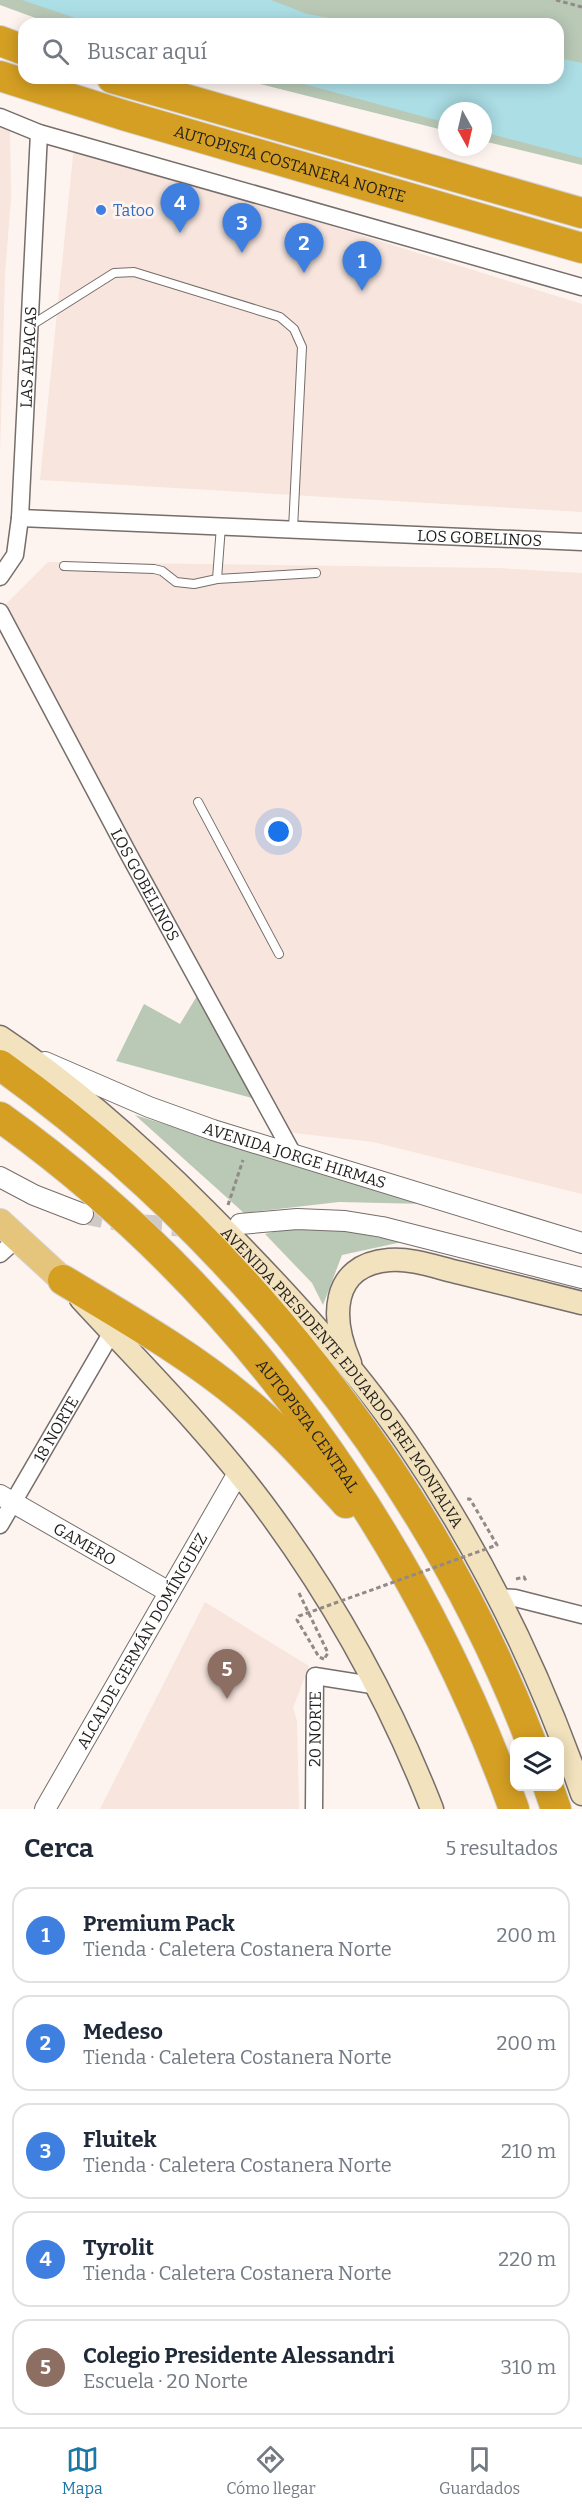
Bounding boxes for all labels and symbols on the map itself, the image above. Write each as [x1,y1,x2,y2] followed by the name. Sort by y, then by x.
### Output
[438,102,492,156] north arrow
[172,121,408,206] street label: AUTOPISTA COSTANERA NORTE
[160,184,200,233] pin: 4
[113,201,154,220] place label: Tatoo
[94,203,108,217] marker: Tatoo
[222,204,262,253] pin: 3
[284,224,324,273] pin: 2
[342,242,382,291] pin: 1
[16,306,40,409] street label: LAS ALPACAS
[417,526,542,550] street label: LOS GOBELINOS
[264,817,293,846] your location
[107,826,183,944] street label: LOS GOBELINOS
[201,1118,388,1192] street label: AVENIDA JORGE HIRMAS
[217,1223,467,1532] street label: AVENIDA PRESIDENTE EDUARDO FREI MONTALVA
[252,1355,363,1496] street label: AUTOPISTA CENTRAL
[30,1393,83,1466] street label: 18 NORTE
[50,1519,119,1570] street label: GAMERO
[73,1530,212,1752] street label: ALCALDE GERMÁN DOMÍNGUEZ
[208,1650,246,1699] pin: 5
[305,1691,325,1767] street label: 20 NORTE

